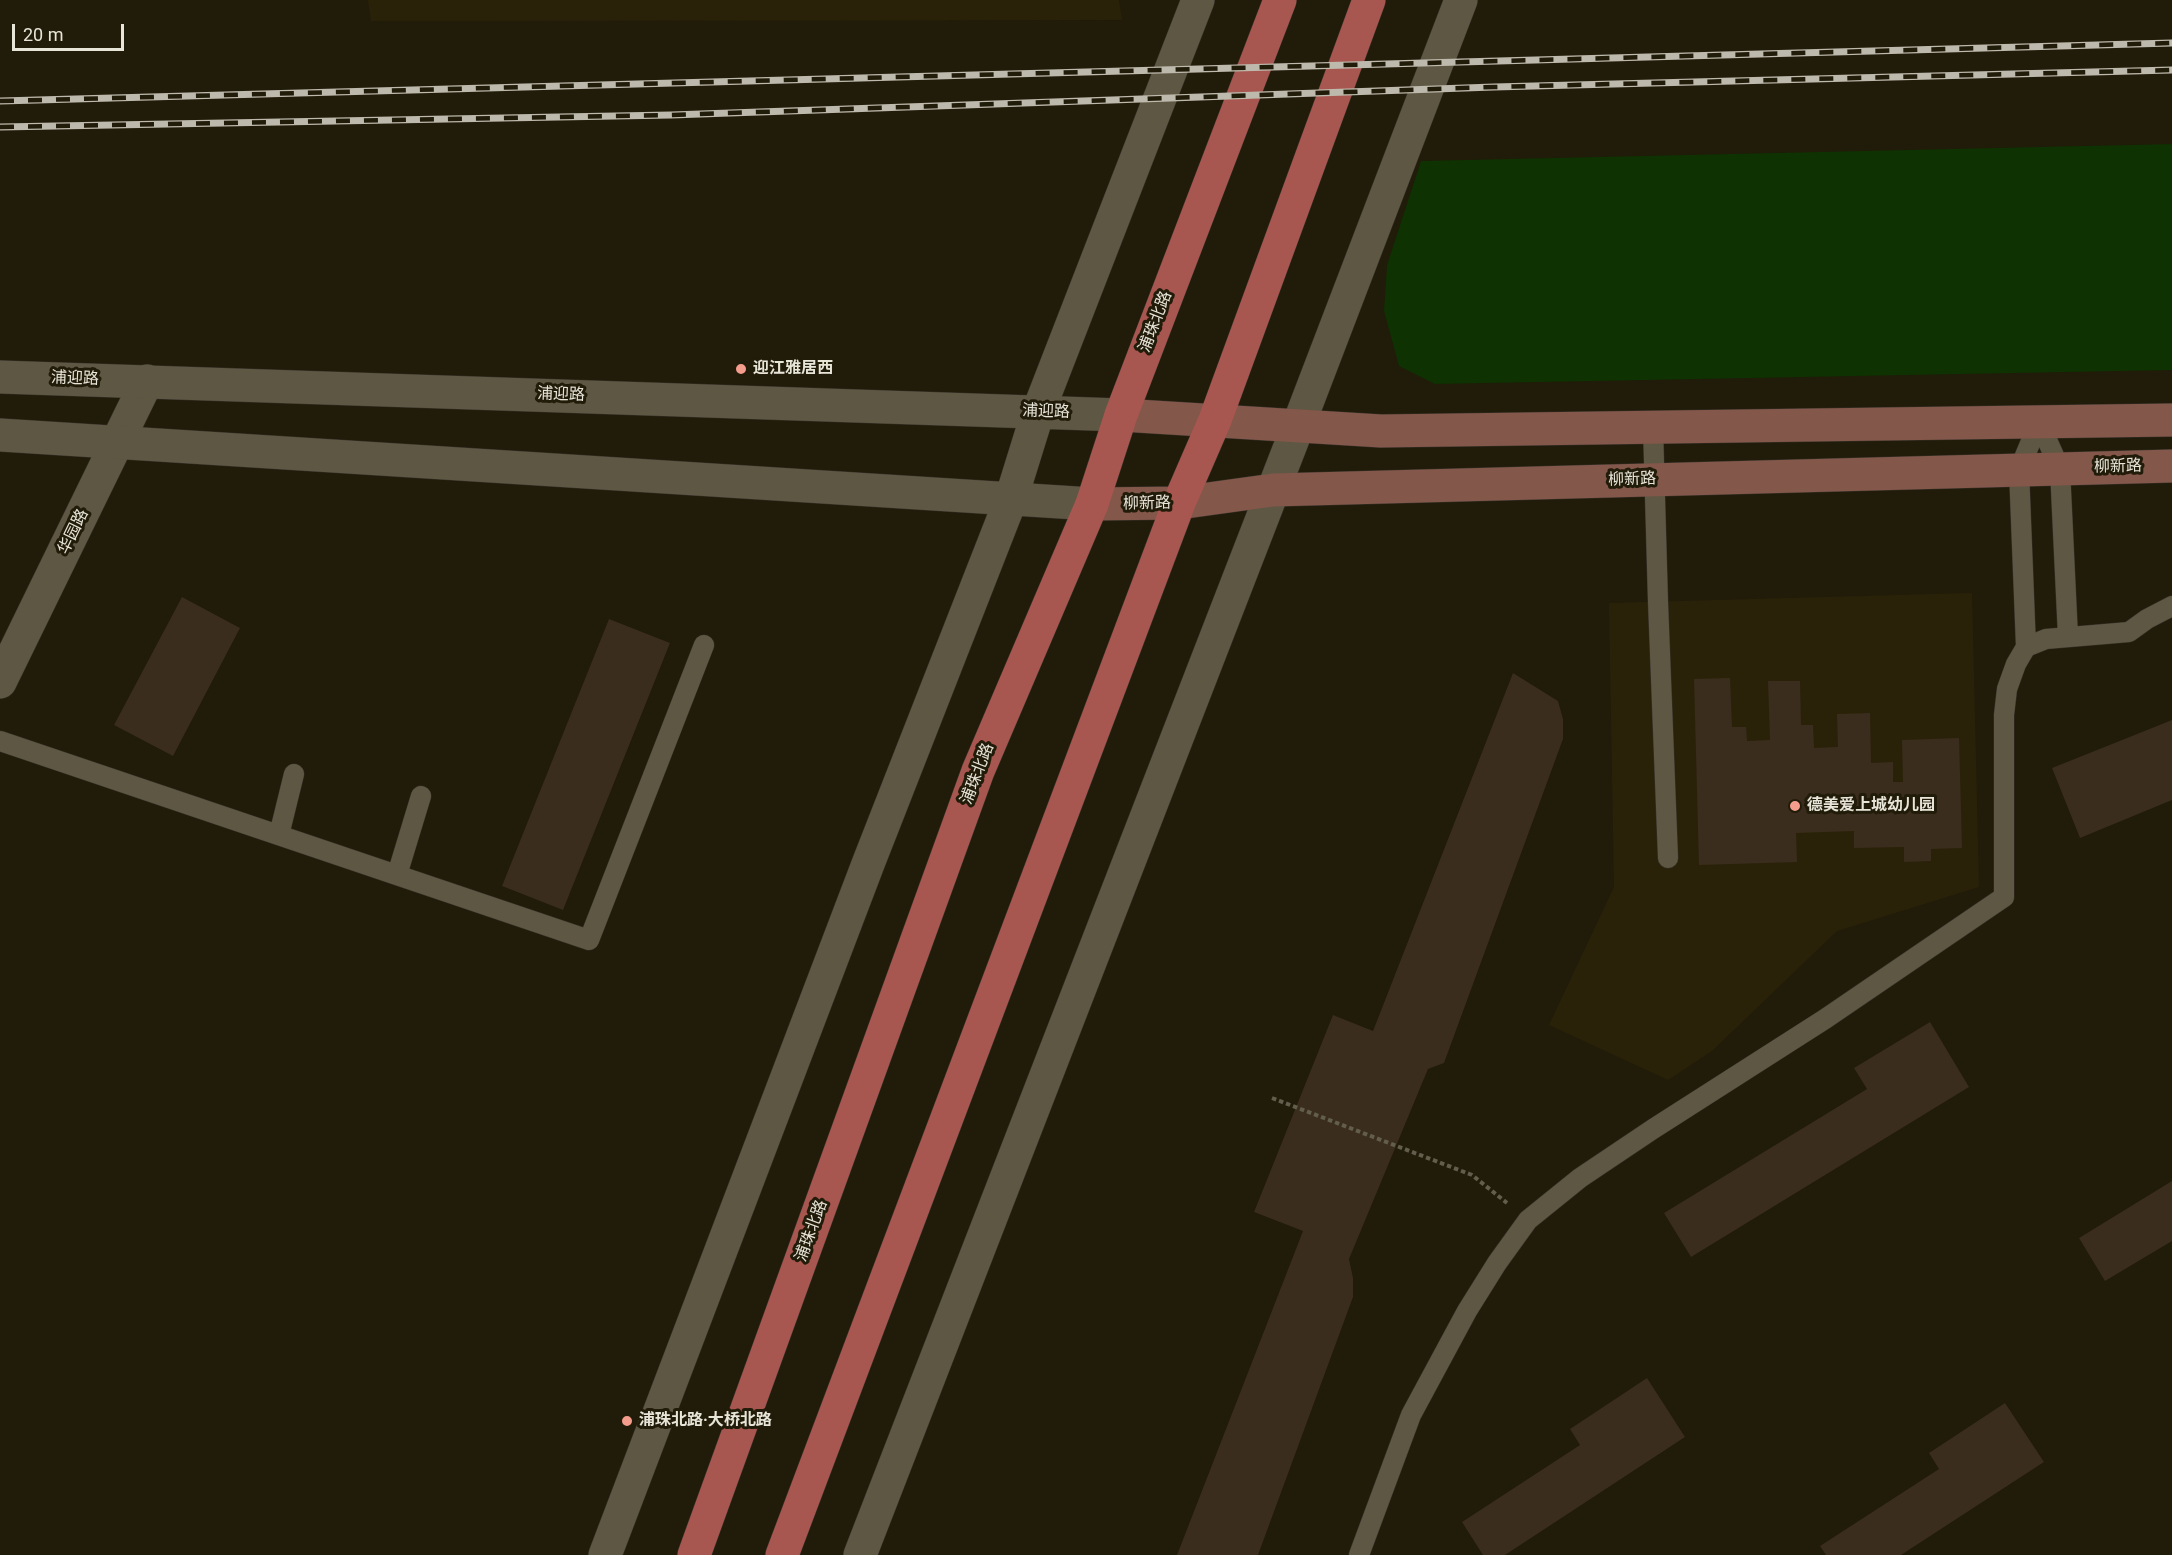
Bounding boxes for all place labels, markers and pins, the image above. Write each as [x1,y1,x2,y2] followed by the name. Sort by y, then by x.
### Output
[753,359,833,379] place label: 迎江雅居西
[734,362,748,376] marker: 迎江雅居西
[1807,796,1935,816] place label: 德美爱上城幼儿园
[1788,799,1802,813] marker: 德美爱上城幼儿园
[639,1411,772,1431] place label: 浦珠北路·大桥北路
[620,1414,634,1428] marker: 浦珠北路·大桥北路

